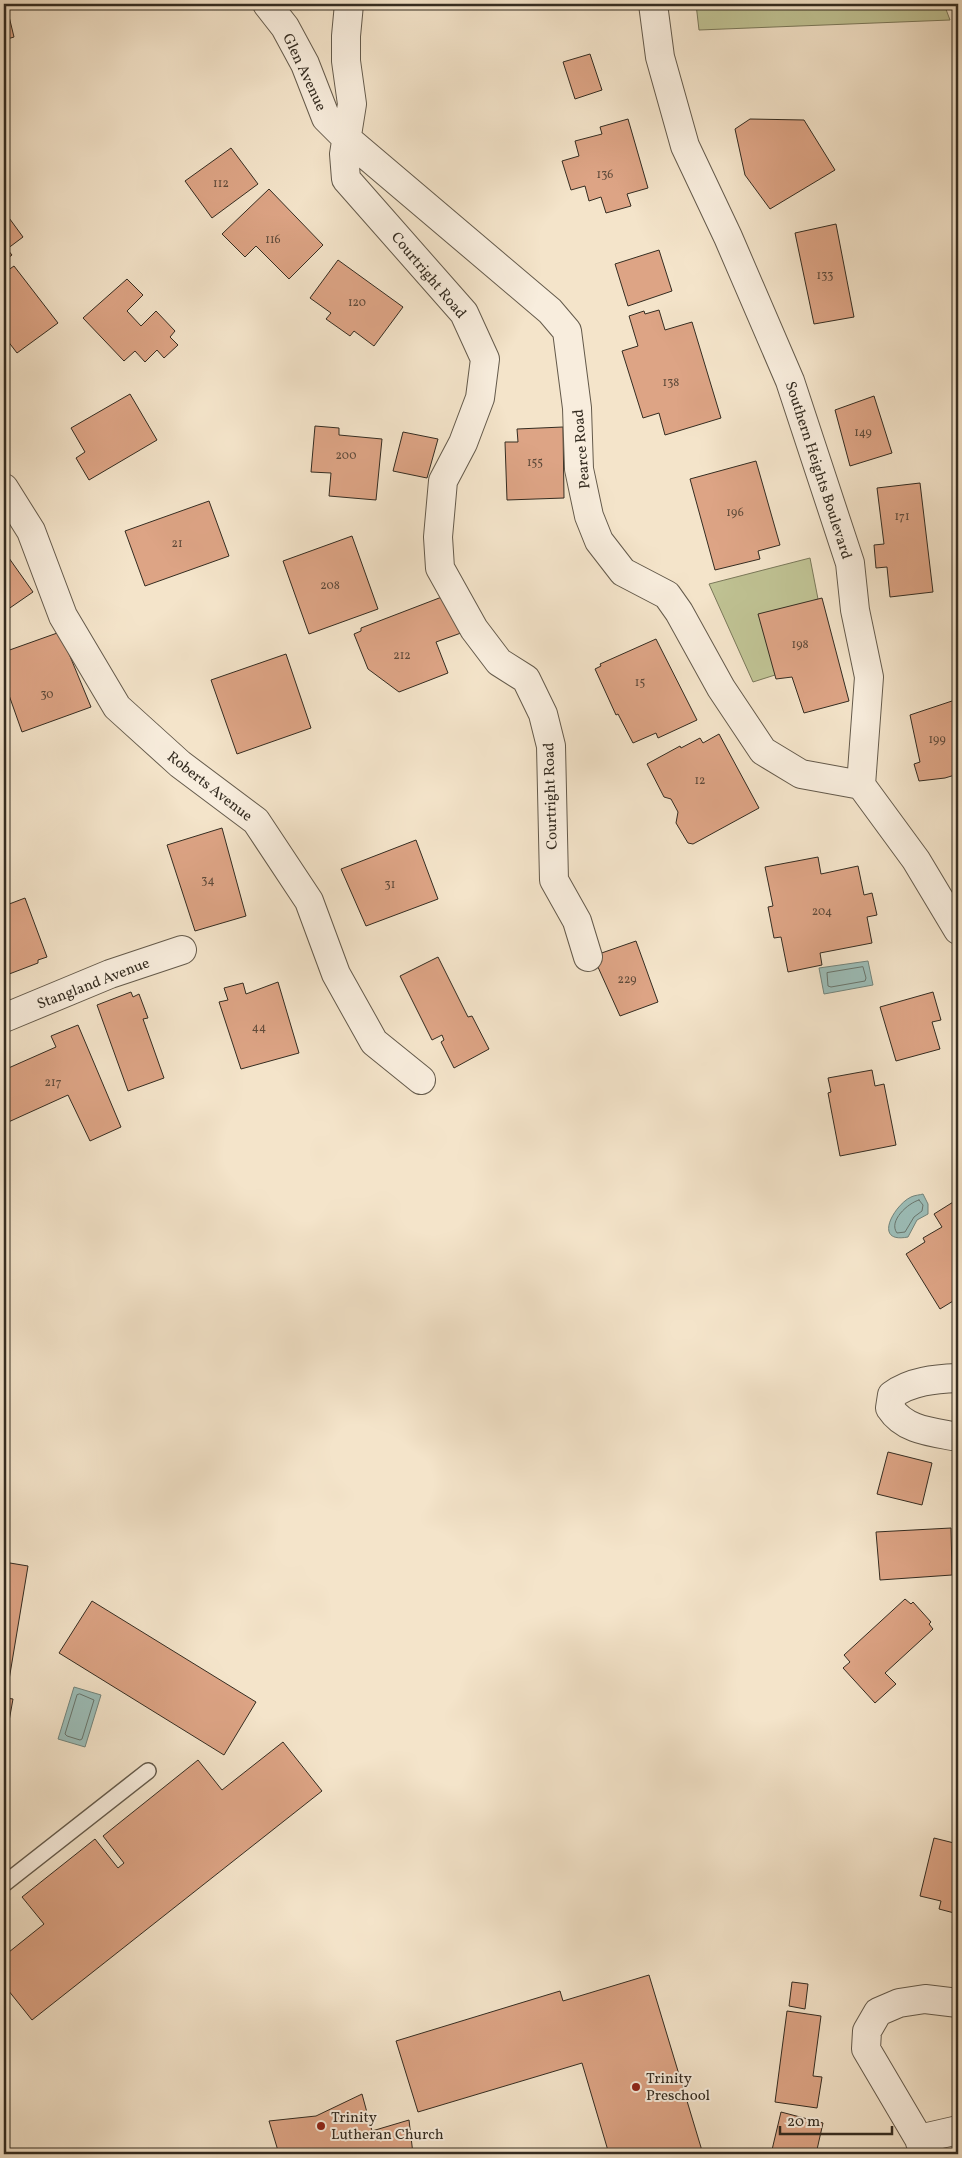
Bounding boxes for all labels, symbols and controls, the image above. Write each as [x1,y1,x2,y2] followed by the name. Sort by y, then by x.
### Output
[276,30,331,115] street label: Glen Avenue
[597,167,613,183] house number: 136
[213,176,229,192] house number: 112
[385,228,470,324] street label: Courtright Road
[265,232,281,248] house number: 116
[817,268,833,284] house number: 133
[348,295,366,311] house number: 120
[663,375,679,391] house number: 138
[779,379,856,562] street label: Southern Heights Boulevard
[569,408,596,490] street label: Pearce Road
[854,425,872,441] house number: 149
[336,448,357,464] house number: 200
[527,455,543,471] house number: 155
[726,505,744,521] house number: 196
[894,509,910,525] house number: 171
[171,536,183,552] house number: 21
[320,578,340,594] house number: 208
[792,637,808,653] house number: 198
[393,648,411,664] house number: 212
[635,675,645,691] house number: 15
[40,687,54,703] house number: 30
[928,732,946,748] house number: 199
[539,742,564,850] street label: Courtright Road
[162,747,256,827] street label: Roberts Avenue
[694,773,706,789] house number: 12
[201,873,215,889] house number: 34
[385,877,395,893] house number: 31
[812,904,832,920] house number: 204
[34,953,153,1016] street label: Stangland Avenue
[618,972,637,988] house number: 229
[252,1020,266,1036] house number: 44
[45,1075,62,1091] house number: 217
[646,2069,710,2107] place label: Trinity Preschool
[630,2081,642,2093] marker: Trinity Preschool
[780,2103,892,2135] scale bar
[331,2108,444,2146] place label: Trinity Lutheran Church
[787,2112,820,2133] text: 20 m
[315,2120,327,2132] marker: Trinity Lutheran Church

